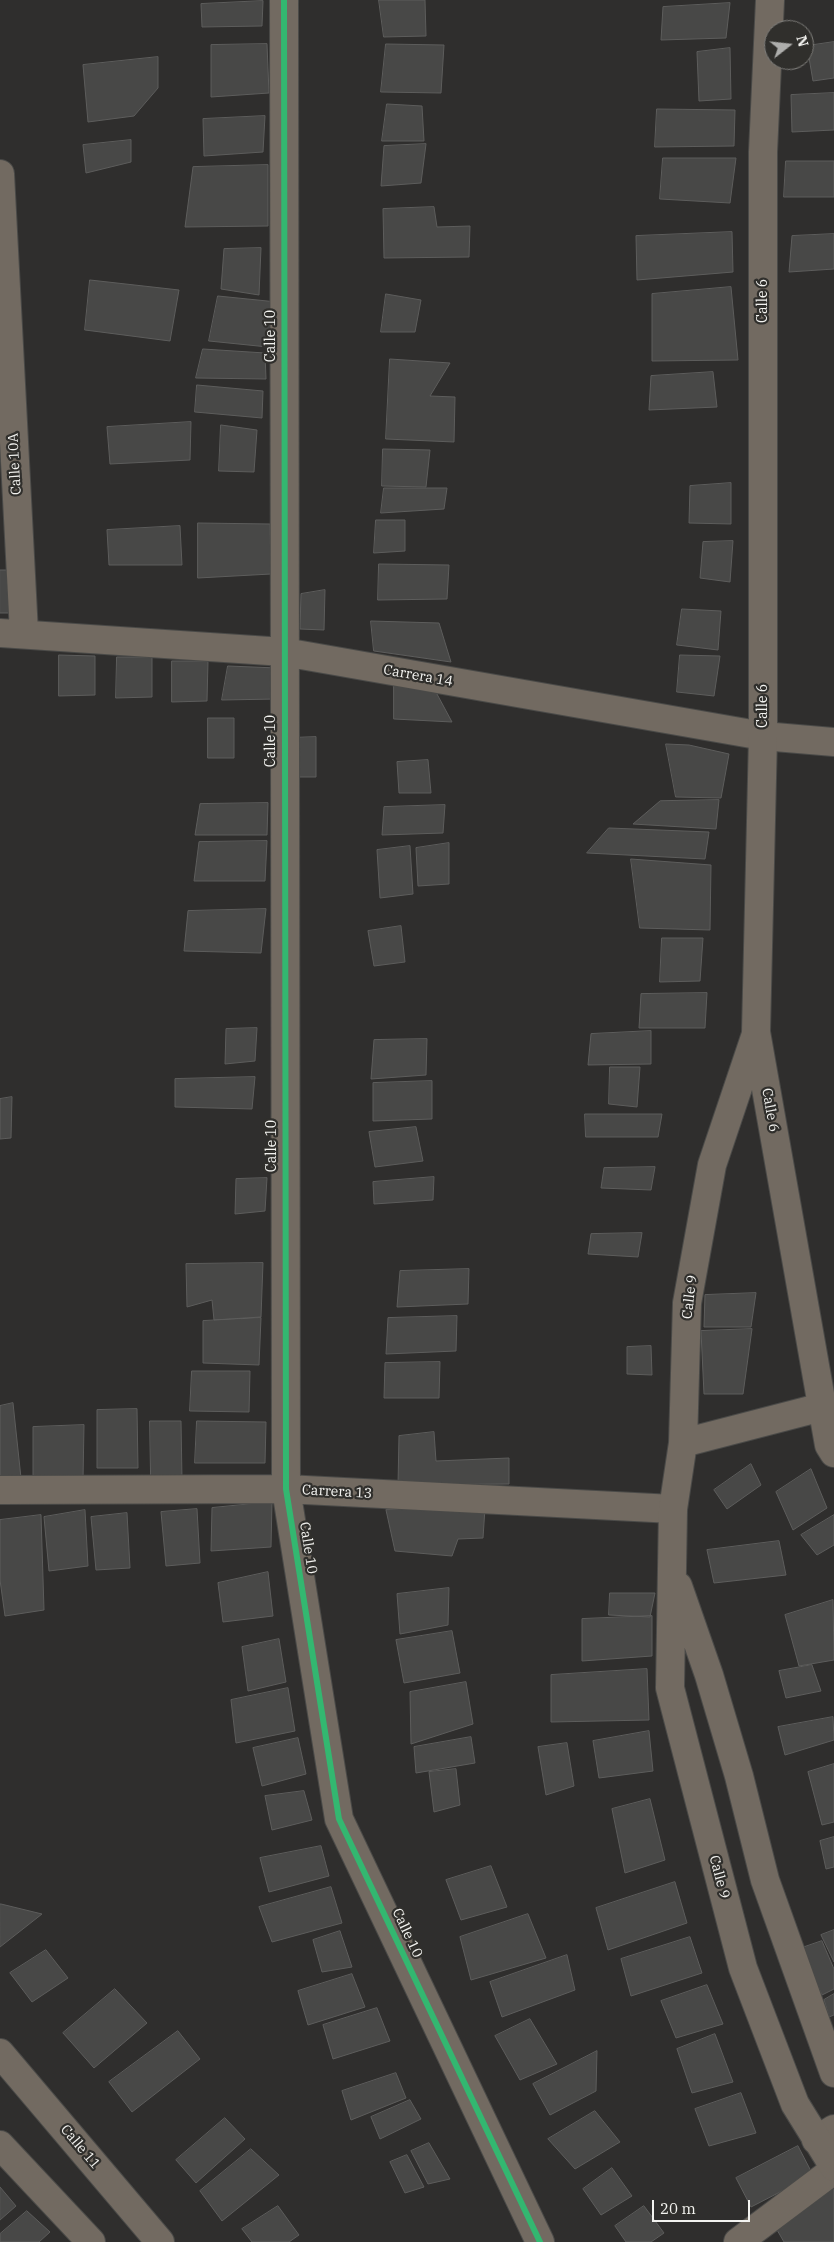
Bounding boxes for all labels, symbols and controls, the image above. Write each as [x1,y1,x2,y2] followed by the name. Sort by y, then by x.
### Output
[764,20,814,70] north arrow
[792,33,813,49] text: N
[755,279,771,323] street label: Calle 6
[263,310,279,362] street label: Calle 10
[5,433,25,495] street label: Calle 10A
[382,662,454,690] street label: Carrera 14
[755,684,771,728] street label: Calle 6
[263,715,279,767] street label: Calle 10
[758,1087,782,1133] street label: Calle 6
[264,1120,280,1172] street label: Calle 10
[679,1274,701,1320] street label: Calle 9
[301,1482,373,1502] street label: Carrera 13
[296,1521,320,1575] street label: Calle 10
[705,1854,733,1900] street label: Calle 9
[388,1906,426,1960] street label: Calle 10
[57,2121,103,2173] street label: Calle 11
[654,2190,752,2222] scale bar
[660,2199,696,2218] text: 20 m

